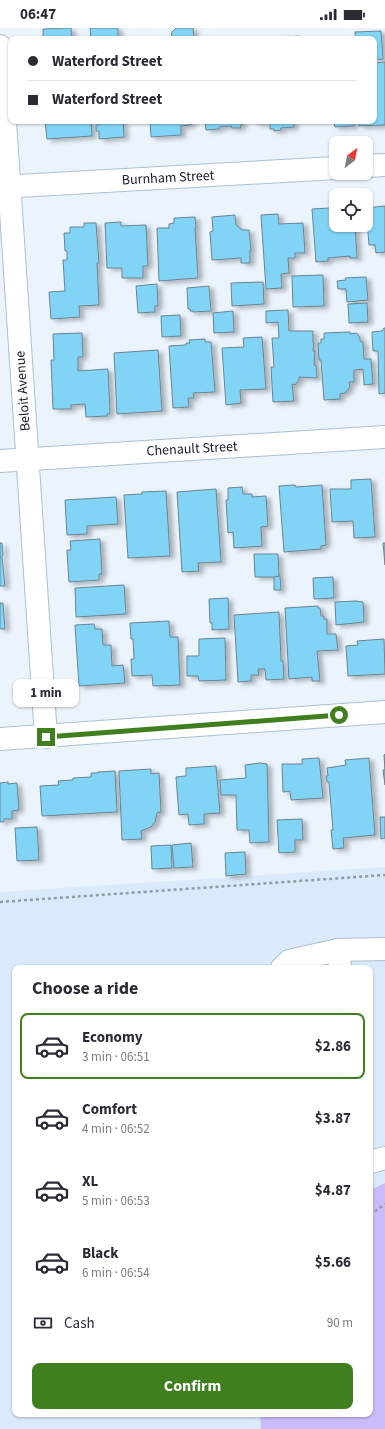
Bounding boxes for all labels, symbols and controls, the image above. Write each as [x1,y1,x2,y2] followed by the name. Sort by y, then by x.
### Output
[20,4,56,25] text: 06:47
[52,51,162,72] text: Waterford Street
[52,89,162,110] text: Waterford Street
[329,136,373,180] north arrow
[329,136,373,232] map controls
[121,166,215,190] street label: Burnham Street
[329,188,373,232] button: locate
[10,350,36,432] street label: Beloit Avenue
[146,437,238,461] street label: Chenault Street
[13,679,79,707] callout: 1 min
[30,684,62,702] text: 1 min
[330,706,348,724] route start
[37,728,55,746] route end
[32,976,138,1001] text: Choose a ride
[82,1027,143,1048] text: Economy
[34,1028,70,1064] icon: car
[315,1036,351,1057] text: $2.86
[82,1048,150,1066] text: 3 min · 06:51
[82,1099,137,1120] text: Comfort
[34,1100,70,1136] icon: car
[315,1108,351,1129] text: $3.87
[82,1120,150,1138] text: 4 min · 06:52
[82,1171,98,1192] text: XL
[34,1172,70,1208] icon: car
[315,1180,351,1201] text: $4.87
[82,1192,150,1210] text: 5 min · 06:53
[82,1243,119,1264] text: Black
[34,1244,70,1280] icon: car
[315,1252,351,1273] text: $5.66
[82,1264,150,1282] text: 6 min · 06:54
[32,1312,54,1334] icon: cash
[64,1313,95,1334] text: Cash
[327,1314,353,1332] text: 90 m
[32,1363,353,1409] button: Confirm

